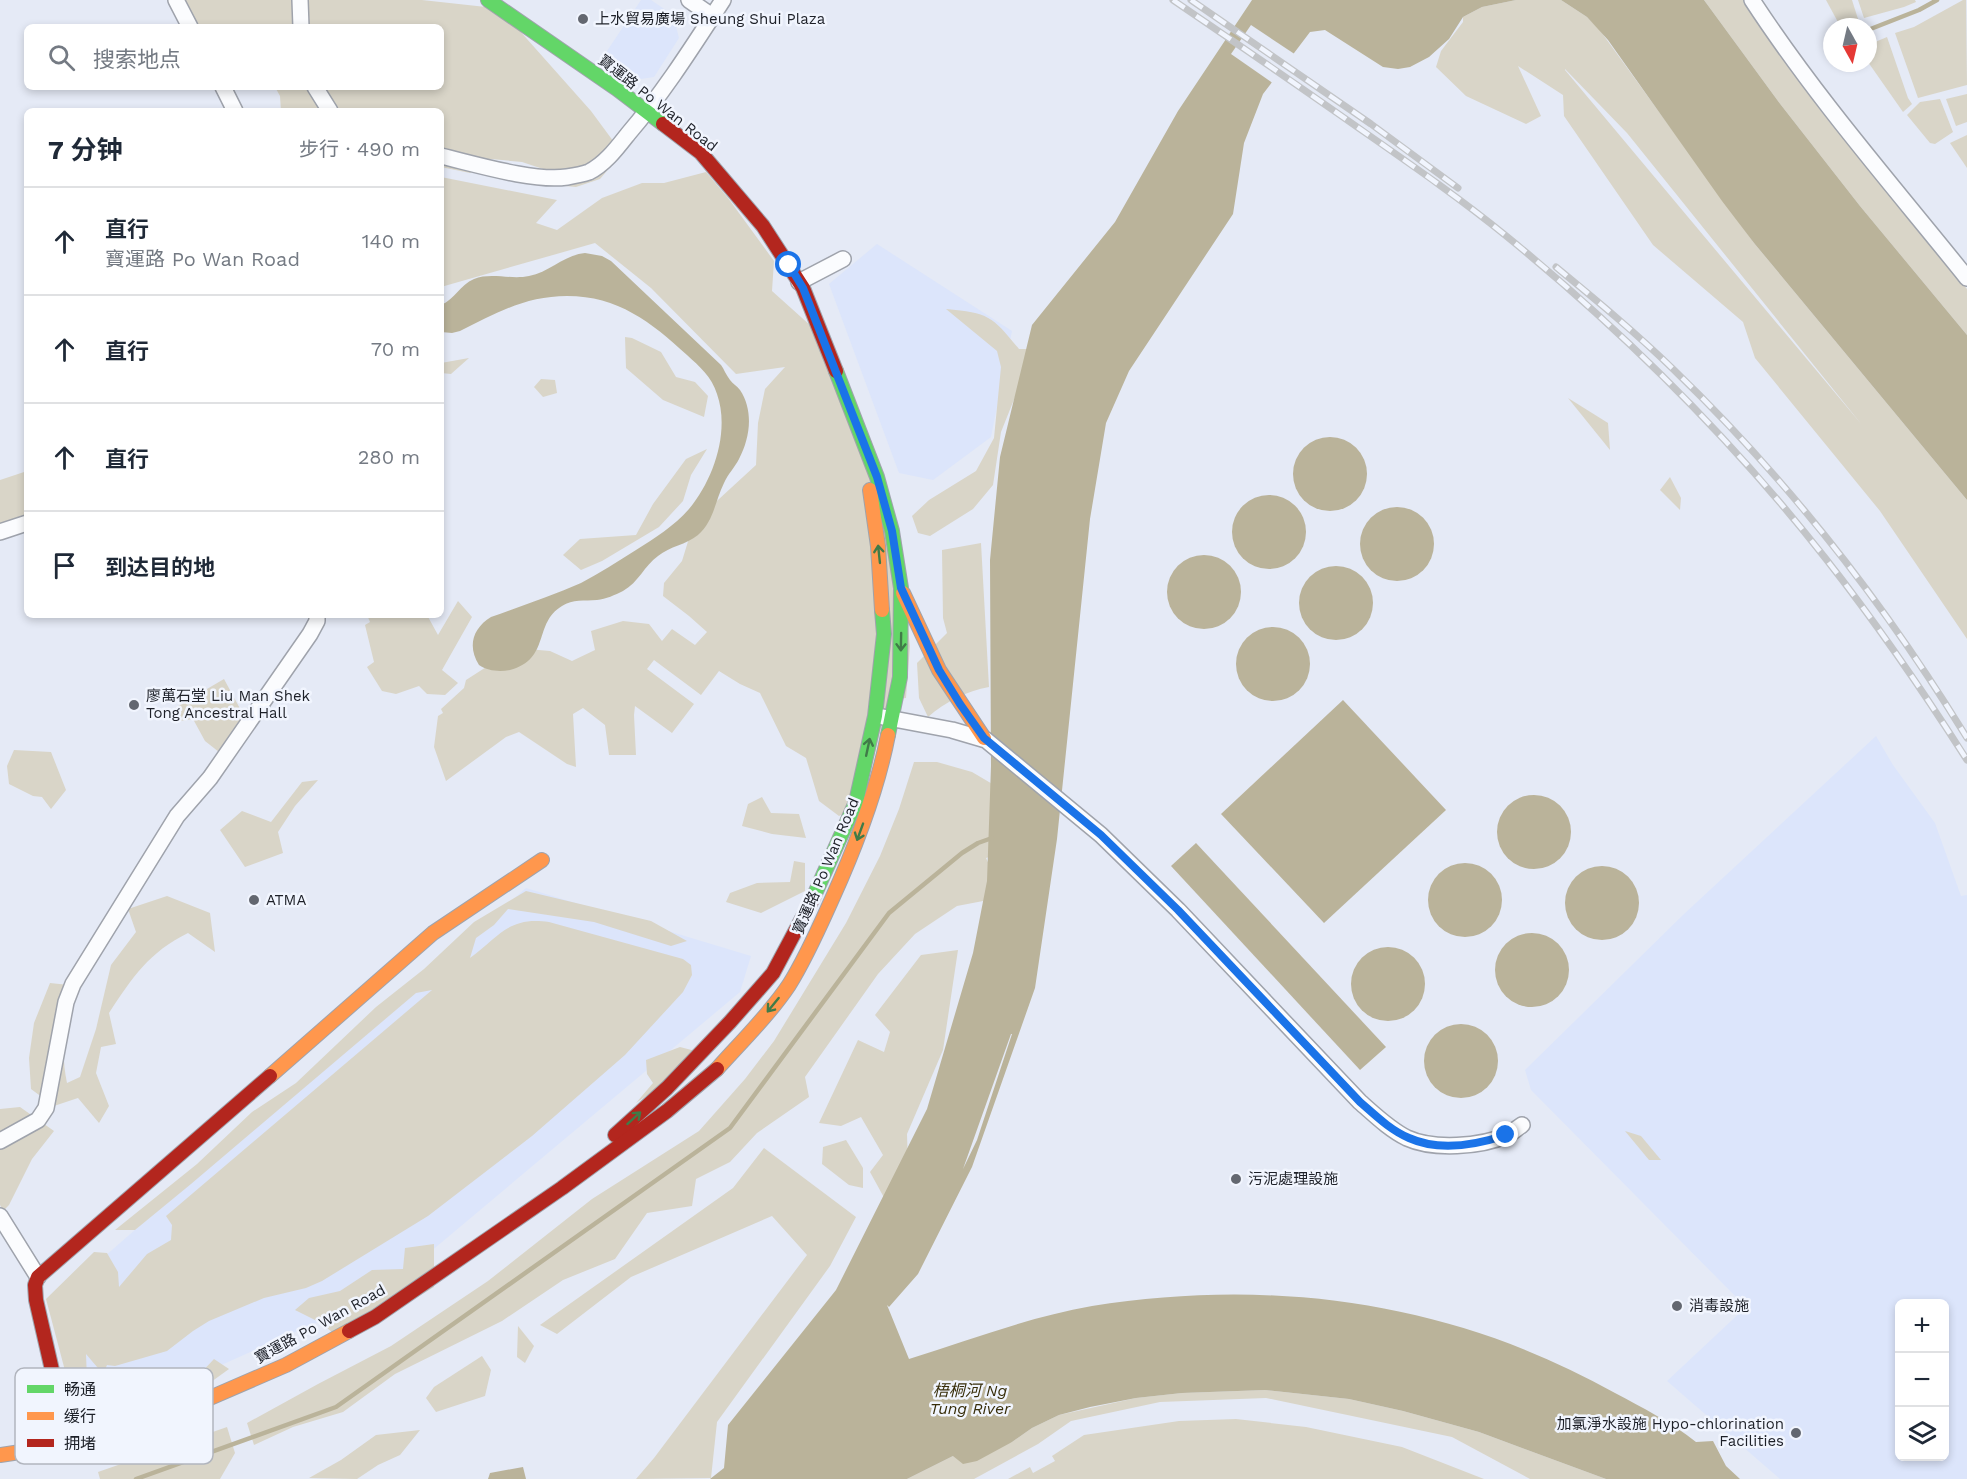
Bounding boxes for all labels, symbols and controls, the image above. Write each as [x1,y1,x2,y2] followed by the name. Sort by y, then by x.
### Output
[595,10,826,28] place label: 上水貿易廣場 Sheung Shui Plaza
[576,12,590,26] marker: 上水貿易廣場 Sheung Shui Plaza
[1823,18,1877,72] north arrow
[24,24,444,90] search box
[45,41,78,74] icon: search
[93,47,181,72] text: 搜索地点
[595,51,721,155] street label: 寶運路 Po Wan Road
[48,135,123,165] text: 7 分钟
[299,137,420,161] text: 步行 · 490 m
[105,217,149,242] text: 直行
[48,225,81,258] icon: ahead
[362,229,420,253] text: 140 m
[105,247,300,271] text: 寶運路 Po Wan Road
[775,251,801,277] route start
[48,333,81,366] icon: ahead
[371,337,420,361] text: 70 m
[105,339,149,364] text: 直行
[48,441,81,474] icon: ahead
[358,445,420,469] text: 280 m
[105,447,149,472] text: 直行
[873,544,884,564] one-way arrow
[48,549,81,582] icon: arrive
[105,555,215,580] text: 到达目的地
[895,632,906,652] one-way arrow
[146,687,311,722] place label: 廖萬石堂 Liu Man Shek Tong Ancestral Hall
[127,698,141,712] marker: 廖萬石堂 Liu Man Shek Tong Ancestral Hall
[863,738,874,758] one-way arrow
[789,795,863,937] street label: 寶運路 Po Wan Road
[854,822,865,841] one-way arrow
[266,891,306,909] place label: ATMA
[247,893,261,907] marker: ATMA
[766,997,780,1012] one-way arrow
[627,1111,642,1125] one-way arrow
[1492,1121,1518,1147] route end
[1248,1170,1338,1188] place label: 污泥處理設施
[1229,1172,1243,1186] marker: 污泥處理設施
[252,1281,388,1367] street label: 寶運路 Po Wan Road
[1689,1297,1749,1315] place label: 消毒設施
[1670,1299,1684,1313] marker: 消毒設施
[1895,1299,1949,1461] map controls
[1895,1299,1949,1353] button: +
[1895,1353,1949,1407] button: −
[15,1368,213,1464] legend
[64,1380,96,1399] text: 畅通
[930,1381,1011,1418] water label: 梧桐河 Ng Tung River
[64,1407,96,1426] text: 缓行
[1895,1407,1949,1461] button: layers
[1557,1415,1784,1450] place label: 加氯淨水設施 Hypo-chlorination Facilities
[1789,1426,1803,1440] marker: 加氯淨水設施 Hypo-chlorination Facilities
[64,1434,96,1453] text: 拥堵

